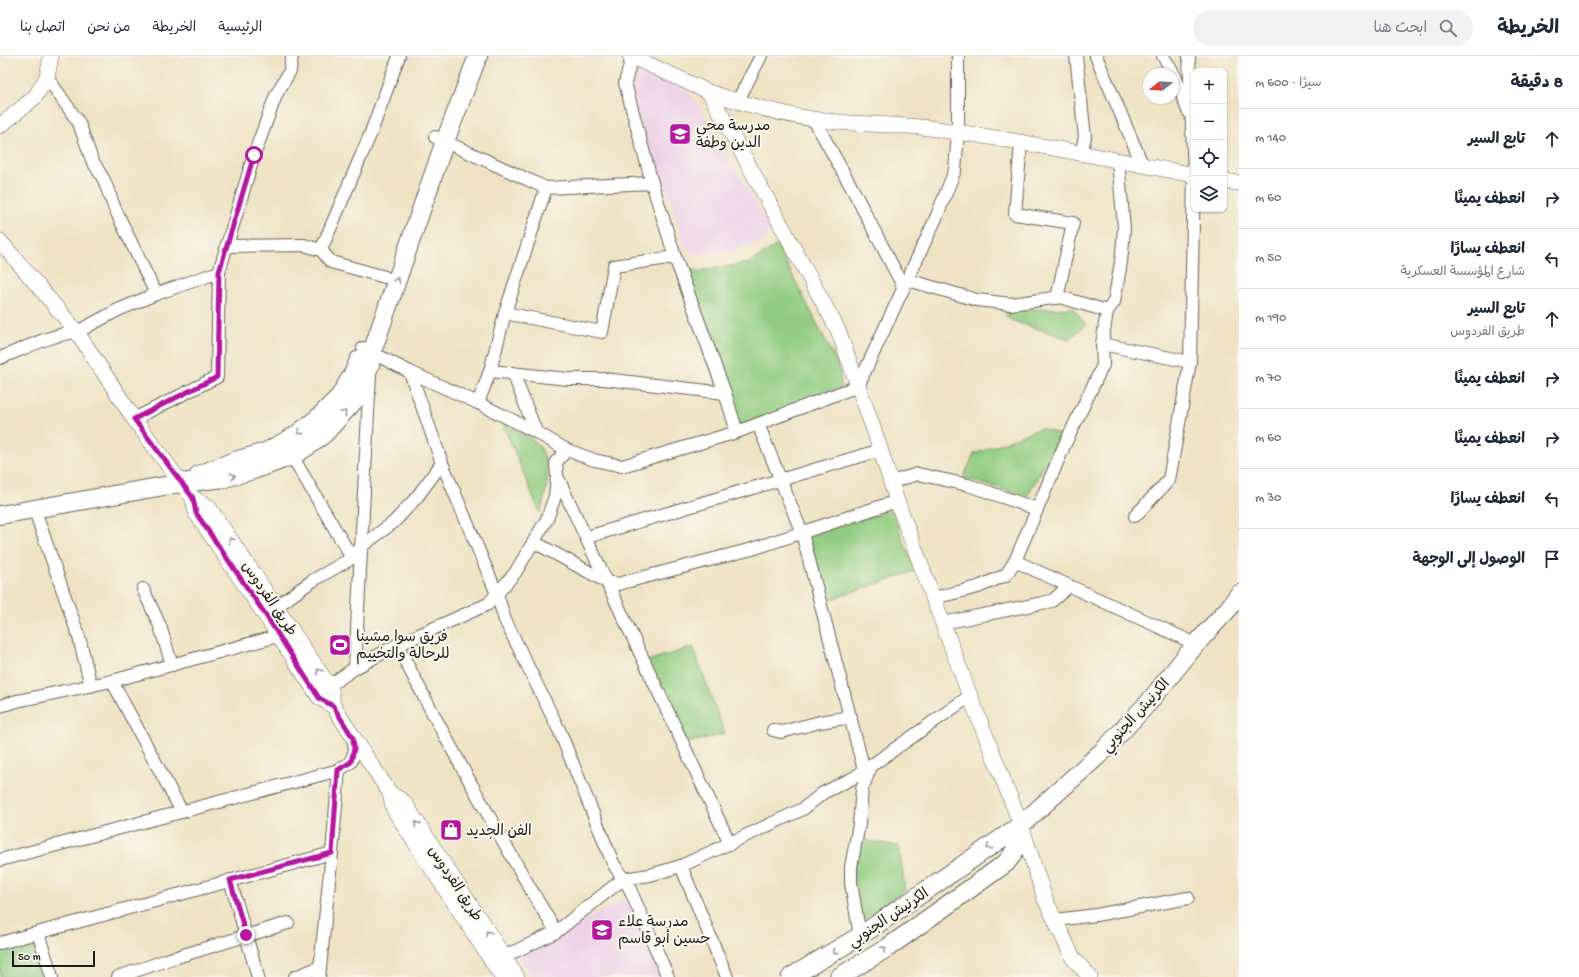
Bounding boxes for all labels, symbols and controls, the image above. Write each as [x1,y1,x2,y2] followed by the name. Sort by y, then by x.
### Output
[1193,10,1473,46] search box
[1437,17,1459,39] icon: search
[1497,18,1559,41] text: الخريطة
[20,20,65,37] text: اتصل بنا
[87,20,131,37] text: من نحن
[153,20,196,37] text: الخريطة
[218,20,262,37] text: الرئيسية
[1373,20,1427,38] text: ابحث هنا
[1143,68,1179,104] north arrow
[1191,68,1227,212] map controls
[1191,68,1227,104] button: +
[1510,74,1563,94] text: 8 دقيقة
[1255,76,1322,91] text: سيرًا · 600 m
[1191,104,1227,140] button: −
[696,118,770,153] place label: مدرسة محي الدين وطفة
[667,121,693,147] school or university icon: مدرسة محي الدين وطفة
[1541,128,1563,150] icon: ahead
[1255,131,1286,146] text: 140 m
[1468,131,1525,149] text: تابع السير
[1191,140,1227,176] button: locate
[245,146,263,164] route start
[1191,176,1227,212] button: layers
[1541,188,1563,210] icon: right
[1255,191,1281,206] text: 60 m
[1454,191,1525,209] text: انعطف يمينًا
[1451,241,1525,259] text: انعطف يسارًا
[1541,248,1563,270] icon: left
[1255,251,1282,266] text: 50 m
[1401,265,1525,280] text: شارع المؤسسة العسكرية
[392,277,401,284] one-way arrow
[1468,301,1525,319] text: تابع السير
[1541,308,1563,330] icon: ahead
[1255,311,1286,326] text: 190 m
[1450,325,1525,340] text: طريق الفردوس
[1541,368,1563,390] icon: right
[1255,371,1281,386] text: 70 m
[1454,371,1525,389] text: انعطف يمينًا
[339,410,346,418] one-way arrow
[297,427,304,435] one-way arrow
[1541,428,1563,450] icon: right
[1255,431,1281,446] text: 60 m
[1454,431,1525,449] text: انعطف يمينًا
[230,472,237,481] one-way arrow
[1541,488,1563,510] icon: left
[1255,491,1281,506] text: 30 m
[1451,491,1525,509] text: انعطف يسارًا
[228,537,235,544] one-way arrow
[1541,548,1563,570] icon: arrive
[1412,551,1525,569] text: الوصول إلى الوجهة
[237,558,300,640] street label: طريق الفردوس
[356,629,450,665] place label: فريق سوا مشينا للرحالة والتخييم
[327,632,353,658] sports icon: فريق سوا مشينا للرحالة والتخييم
[317,668,324,675] one-way arrow
[1099,676,1176,758] street label: الكرنيش الجنوبي
[438,817,464,843] shop icon: الفن الجديد
[415,821,422,828] one-way arrow
[466,823,532,841] place label: الفن الجديد
[423,843,485,925] street label: طريق الفردوس
[986,843,993,850] one-way arrow
[845,885,934,954] street label: الكرنيش الجنوبي
[618,914,710,950] place label: مدرسة علاء حسين أبو قاسم
[589,917,615,943] school or university icon: مدرسة علاء حسين أبو قاسم
[237,926,255,944] route end
[485,930,492,937] one-way arrow
[832,947,839,955] one-way arrow
[880,947,887,954] one-way arrow
[12,949,95,968] scale bar
[18,952,40,964] text: 50 m

